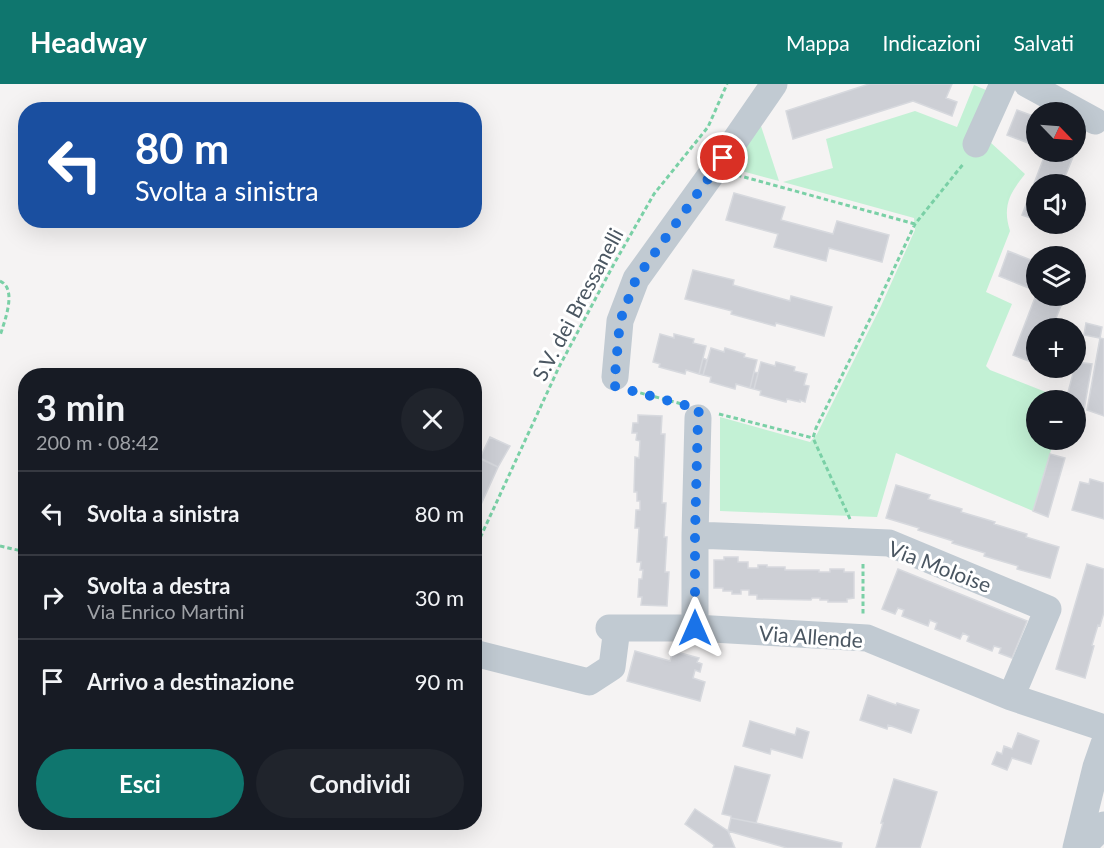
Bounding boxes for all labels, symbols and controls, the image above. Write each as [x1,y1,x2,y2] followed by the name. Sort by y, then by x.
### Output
[30,25,147,59] text: Headway
[786,30,850,55] text: Mappa
[883,30,981,55] text: Indicazioni
[1014,30,1074,55] text: Salvati
[1026,102,1086,162] north arrow
[1026,102,1086,450] map controls
[135,123,229,173] text: 80 m
[36,126,114,204] icon: left
[697,132,748,183] pin
[706,141,739,174] icon: arrive
[135,174,319,207] text: Svolta a sinistra
[1026,174,1086,234] button: sound
[526,223,628,385] street label: S.V. dei Bressanelli
[1026,246,1086,306] button: layers
[1026,318,1086,378] button: +
[36,385,125,429] text: 3 min
[401,388,464,451] button: close
[1026,390,1086,450] button: −
[36,430,159,454] text: 200 m · 08:42
[36,497,69,530] icon: left
[87,500,239,527] text: Svolta a sinistra
[415,500,464,527] text: 80 m
[885,535,995,597] street label: Via Moloise
[87,572,230,599] text: Svolta a destra
[36,581,69,614] icon: right
[415,584,464,611] text: 30 m
[663,596,727,660] position arrow
[87,599,245,623] text: Via Enrico Martini
[758,620,864,652] street label: Via Allende
[36,665,69,698] icon: arrive
[87,668,294,695] text: Arrivo a destinazione
[415,668,464,695] text: 90 m
[36,749,244,818] button: Esci
[256,749,464,818] button: Condividi

